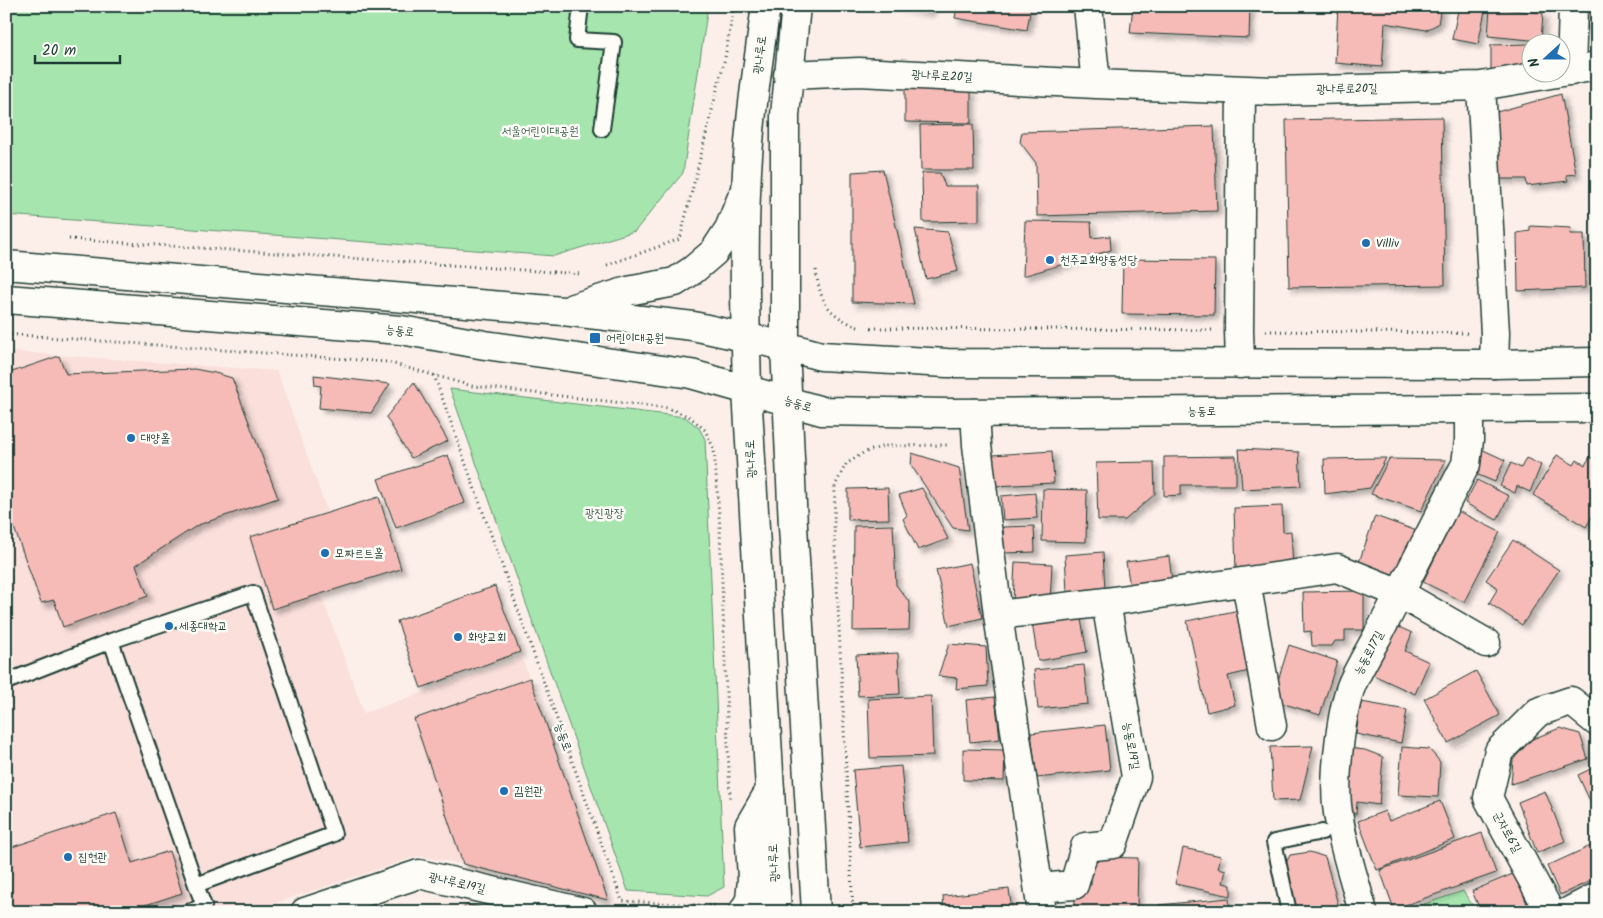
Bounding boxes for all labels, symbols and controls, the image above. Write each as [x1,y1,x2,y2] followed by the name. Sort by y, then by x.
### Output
[35,32,120,64] scale bar
[1520,32,1570,82] north arrow
[748,35,772,75] street label: 광나루로
[42,39,76,63] text: 20 m
[1523,54,1547,70] text: N
[911,65,973,87] street label: 광나루로20길
[1316,79,1378,99] street label: 광나루로20길
[501,122,579,141] park label: 서울어린이대공원
[1376,234,1400,253] place label: Villiv
[1360,237,1372,249] marker: Villiv
[1060,251,1138,270] place label: 천주교화양동성당
[1044,254,1056,266] marker: 천주교화양동성당
[384,320,416,342] street label: 능동로
[606,329,664,348] place label: 어린이대공원
[588,331,602,345] marker: 어린이대공원
[781,391,815,417] street label: 능동로
[1188,402,1216,421] street label: 능동로
[141,429,170,448] place label: 대양홀
[125,432,137,444] marker: 대양홀
[741,439,761,479] street label: 광나루로
[585,504,624,523] park label: 광진광장
[335,544,384,563] place label: 모짜르트홀
[319,547,331,559] marker: 모짜르트홀
[179,617,227,636] place label: 세종대학교
[163,620,175,632] marker: 세종대학교
[1349,627,1389,679] street label: 능동로17길
[468,628,507,647] place label: 화양교회
[452,631,464,643] marker: 화양교회
[549,720,577,754] street label: 능동로
[1117,721,1145,772] street label: 능동로19길
[514,782,543,801] place label: 김원관
[498,785,510,797] marker: 김원관
[1488,808,1526,857] street label: 군자로6길
[764,843,784,883] street label: 광나루로
[78,848,107,867] place label: 집현관
[62,851,74,863] marker: 집현관
[427,867,488,899] street label: 광나루로19길

